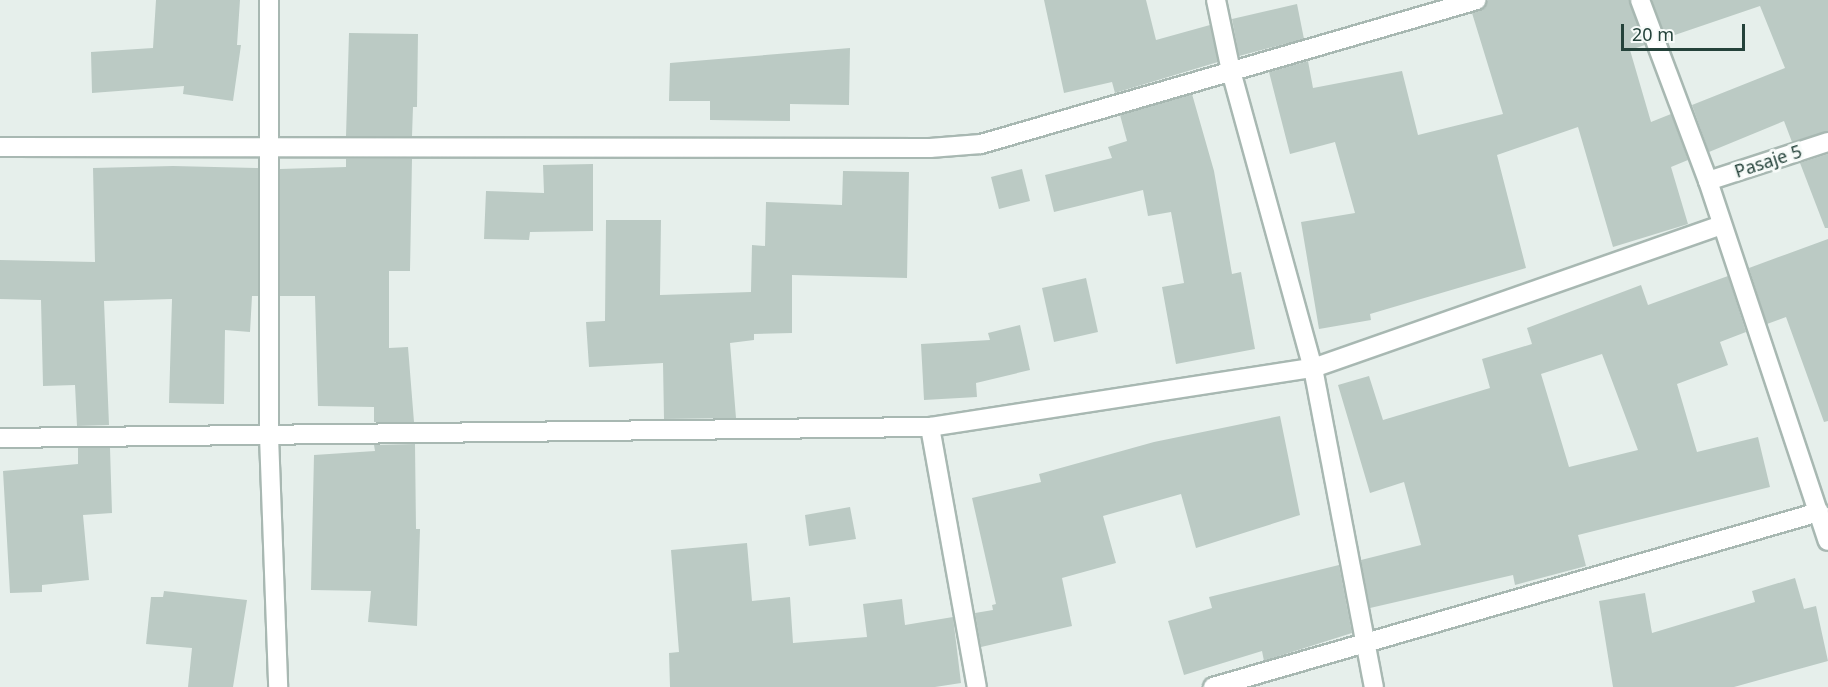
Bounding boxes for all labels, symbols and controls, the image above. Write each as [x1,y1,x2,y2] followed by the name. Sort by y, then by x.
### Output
[1624,12,1748,50] scale bar
[1632,22,1674,46] text: 20 m
[1732,140,1804,182] street label: Pasaje 5

